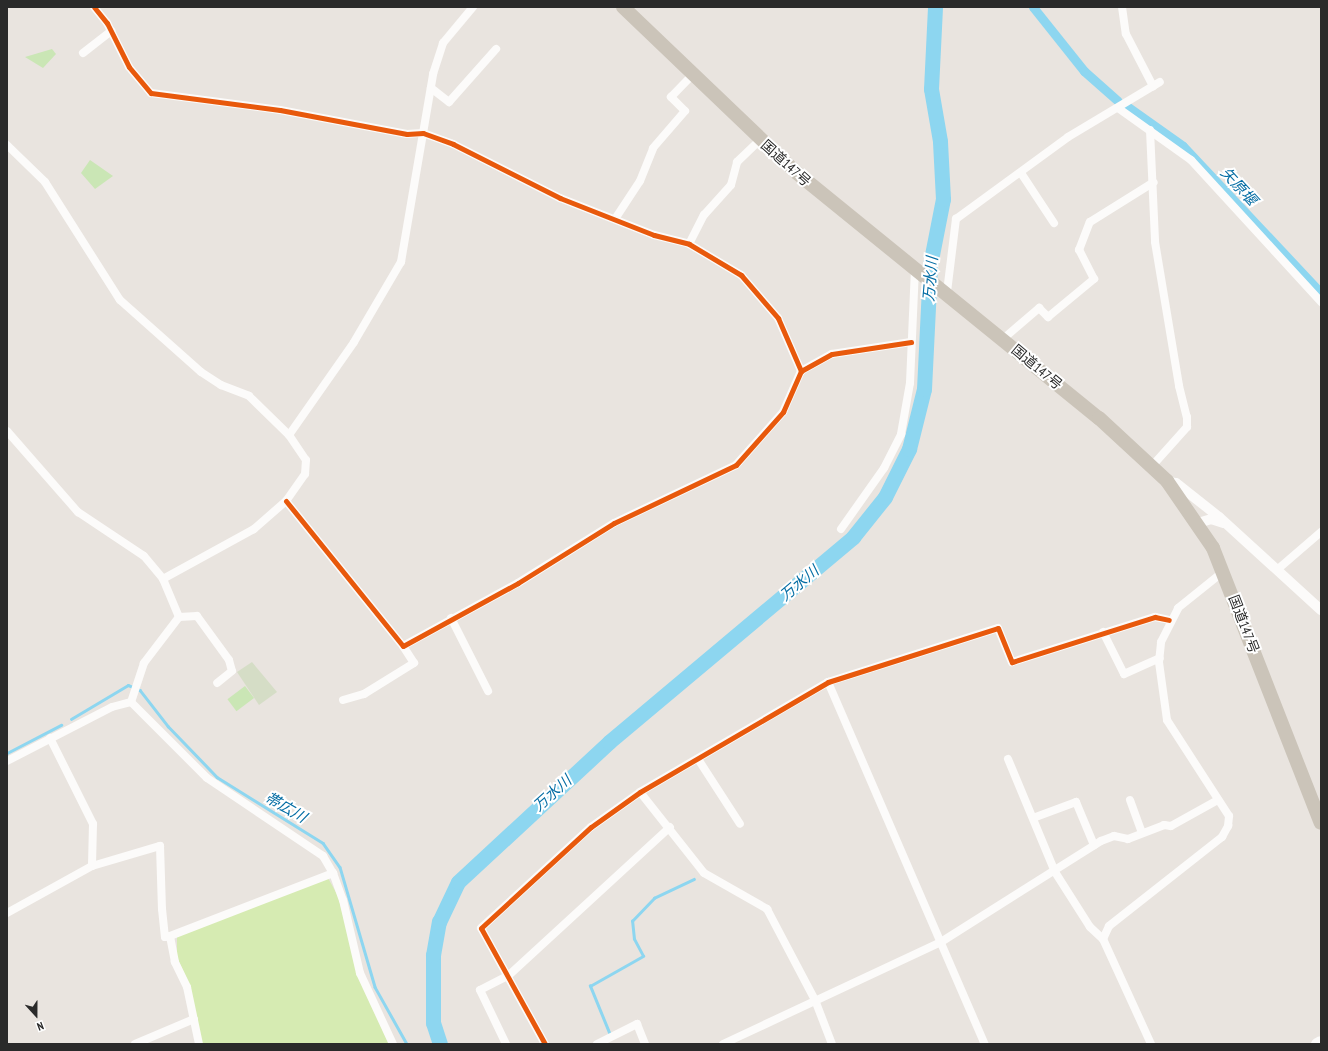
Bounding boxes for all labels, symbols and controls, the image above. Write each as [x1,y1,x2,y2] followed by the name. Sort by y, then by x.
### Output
[758,136,814,190] street label: 国道147号
[1217,163,1261,209] water label: 矢原堰
[919,256,941,302] water label: 万水川
[1008,341,1066,393] street label: 国道147号
[776,562,822,604] water label: 万水川
[1225,593,1263,655] street label: 国道147号
[529,771,575,815] water label: 万水川
[262,788,310,826] water label: 帯広川
[16,995,56,1035] north arrow
[35,1019,46,1034] text: N

